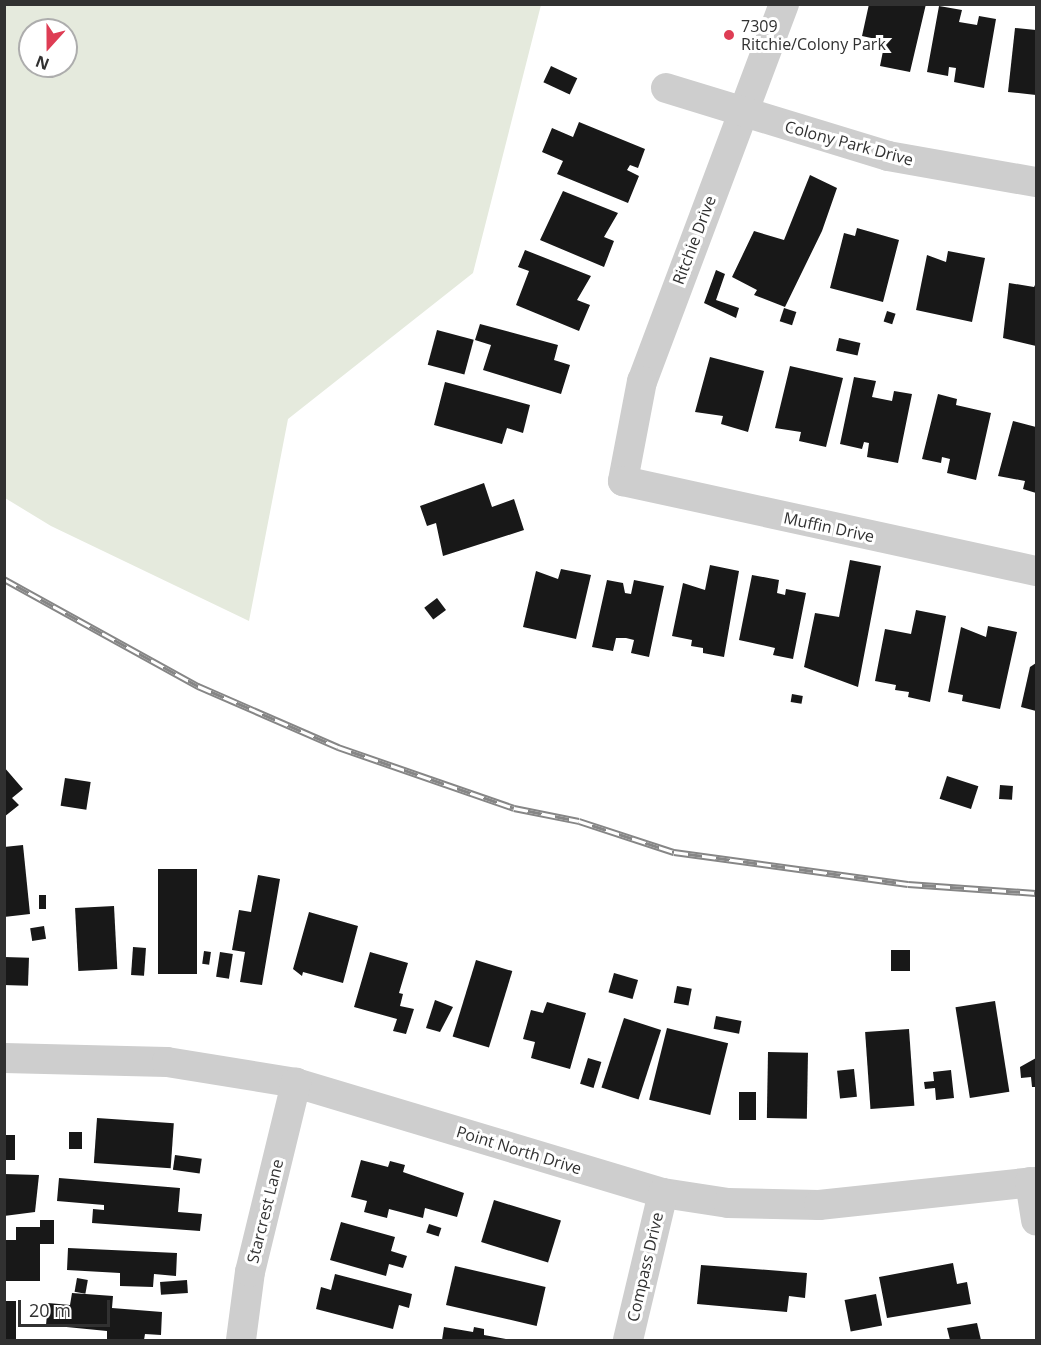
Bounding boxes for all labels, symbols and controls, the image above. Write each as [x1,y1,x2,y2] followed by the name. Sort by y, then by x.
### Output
[741,16,886,54] place label: 7309 Ritchie/Colony Park
[18,18,78,78] north arrow
[722,28,736,42] marker: 7309 Ritchie/Colony Park
[32,50,52,76] text: N
[783,117,915,169] street label: Colony Park Drive
[668,193,720,287] street label: Ritchie Drive
[782,508,876,546] street label: Muffin Drive
[454,1122,584,1178] street label: Point North Drive
[243,1157,287,1265] street label: Starcrest Lane
[623,1210,667,1324] street label: Compass Drive
[21,1288,112,1326] scale bar
[29,1298,71,1322] text: 20 m

